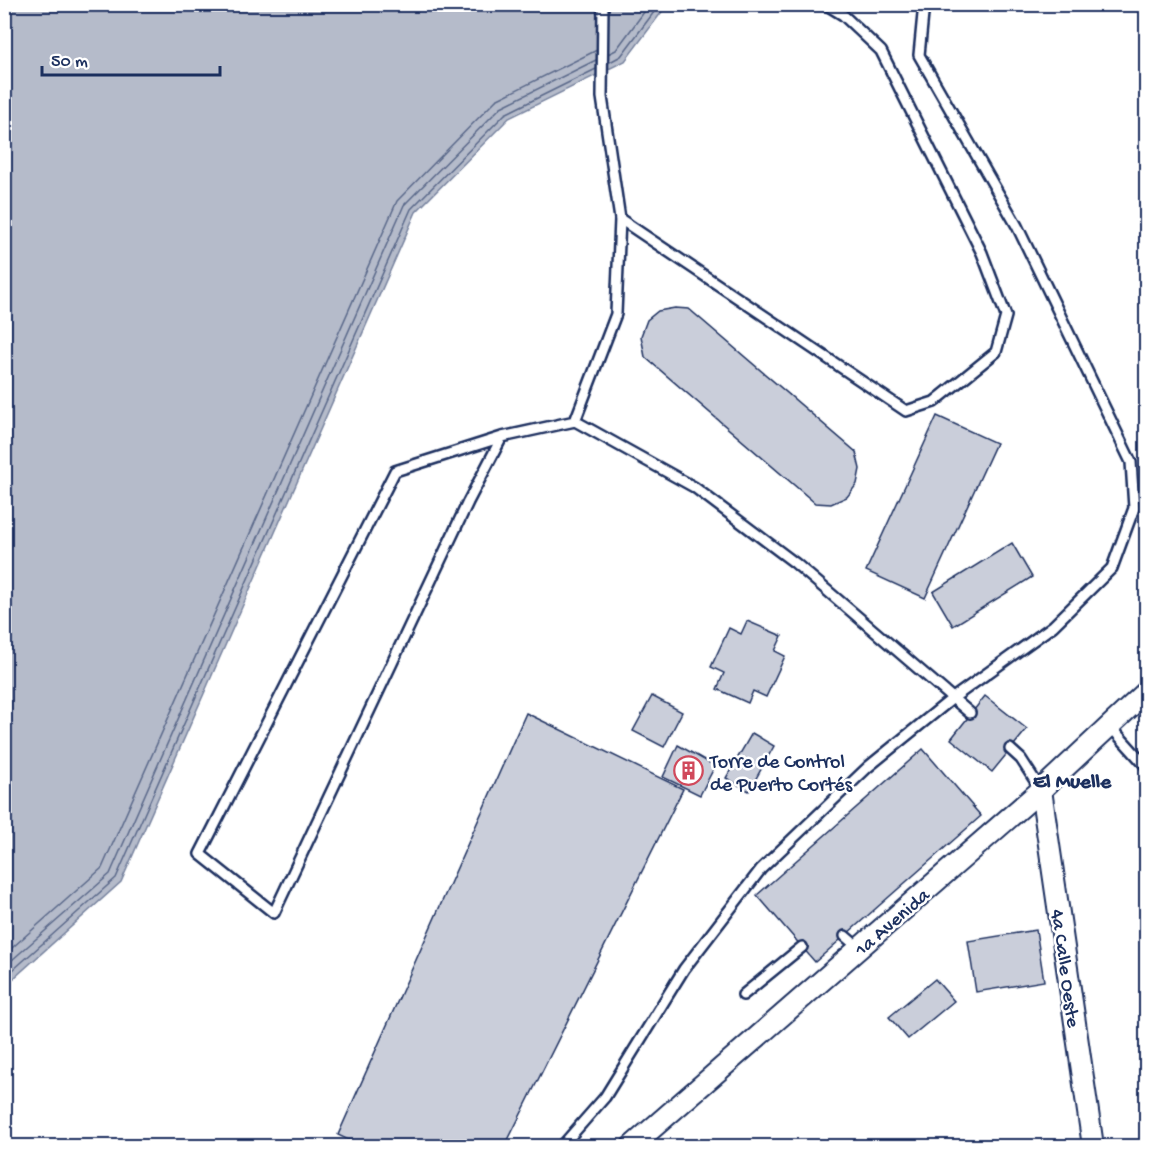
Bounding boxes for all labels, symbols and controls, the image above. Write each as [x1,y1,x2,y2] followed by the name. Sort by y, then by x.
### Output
[42,39,220,77] scale bar
[51,52,88,73] text: 50 m
[709,752,853,798] place label: Torre de Control de Puerto Cortés
[673,755,705,787] building icon: Torre de Control de Puerto Cortés
[1033,771,1112,796] district label: El Muelle
[850,884,936,963] street label: 1a Avenida
[1044,908,1083,1030] street label: 4a Calle Oeste

